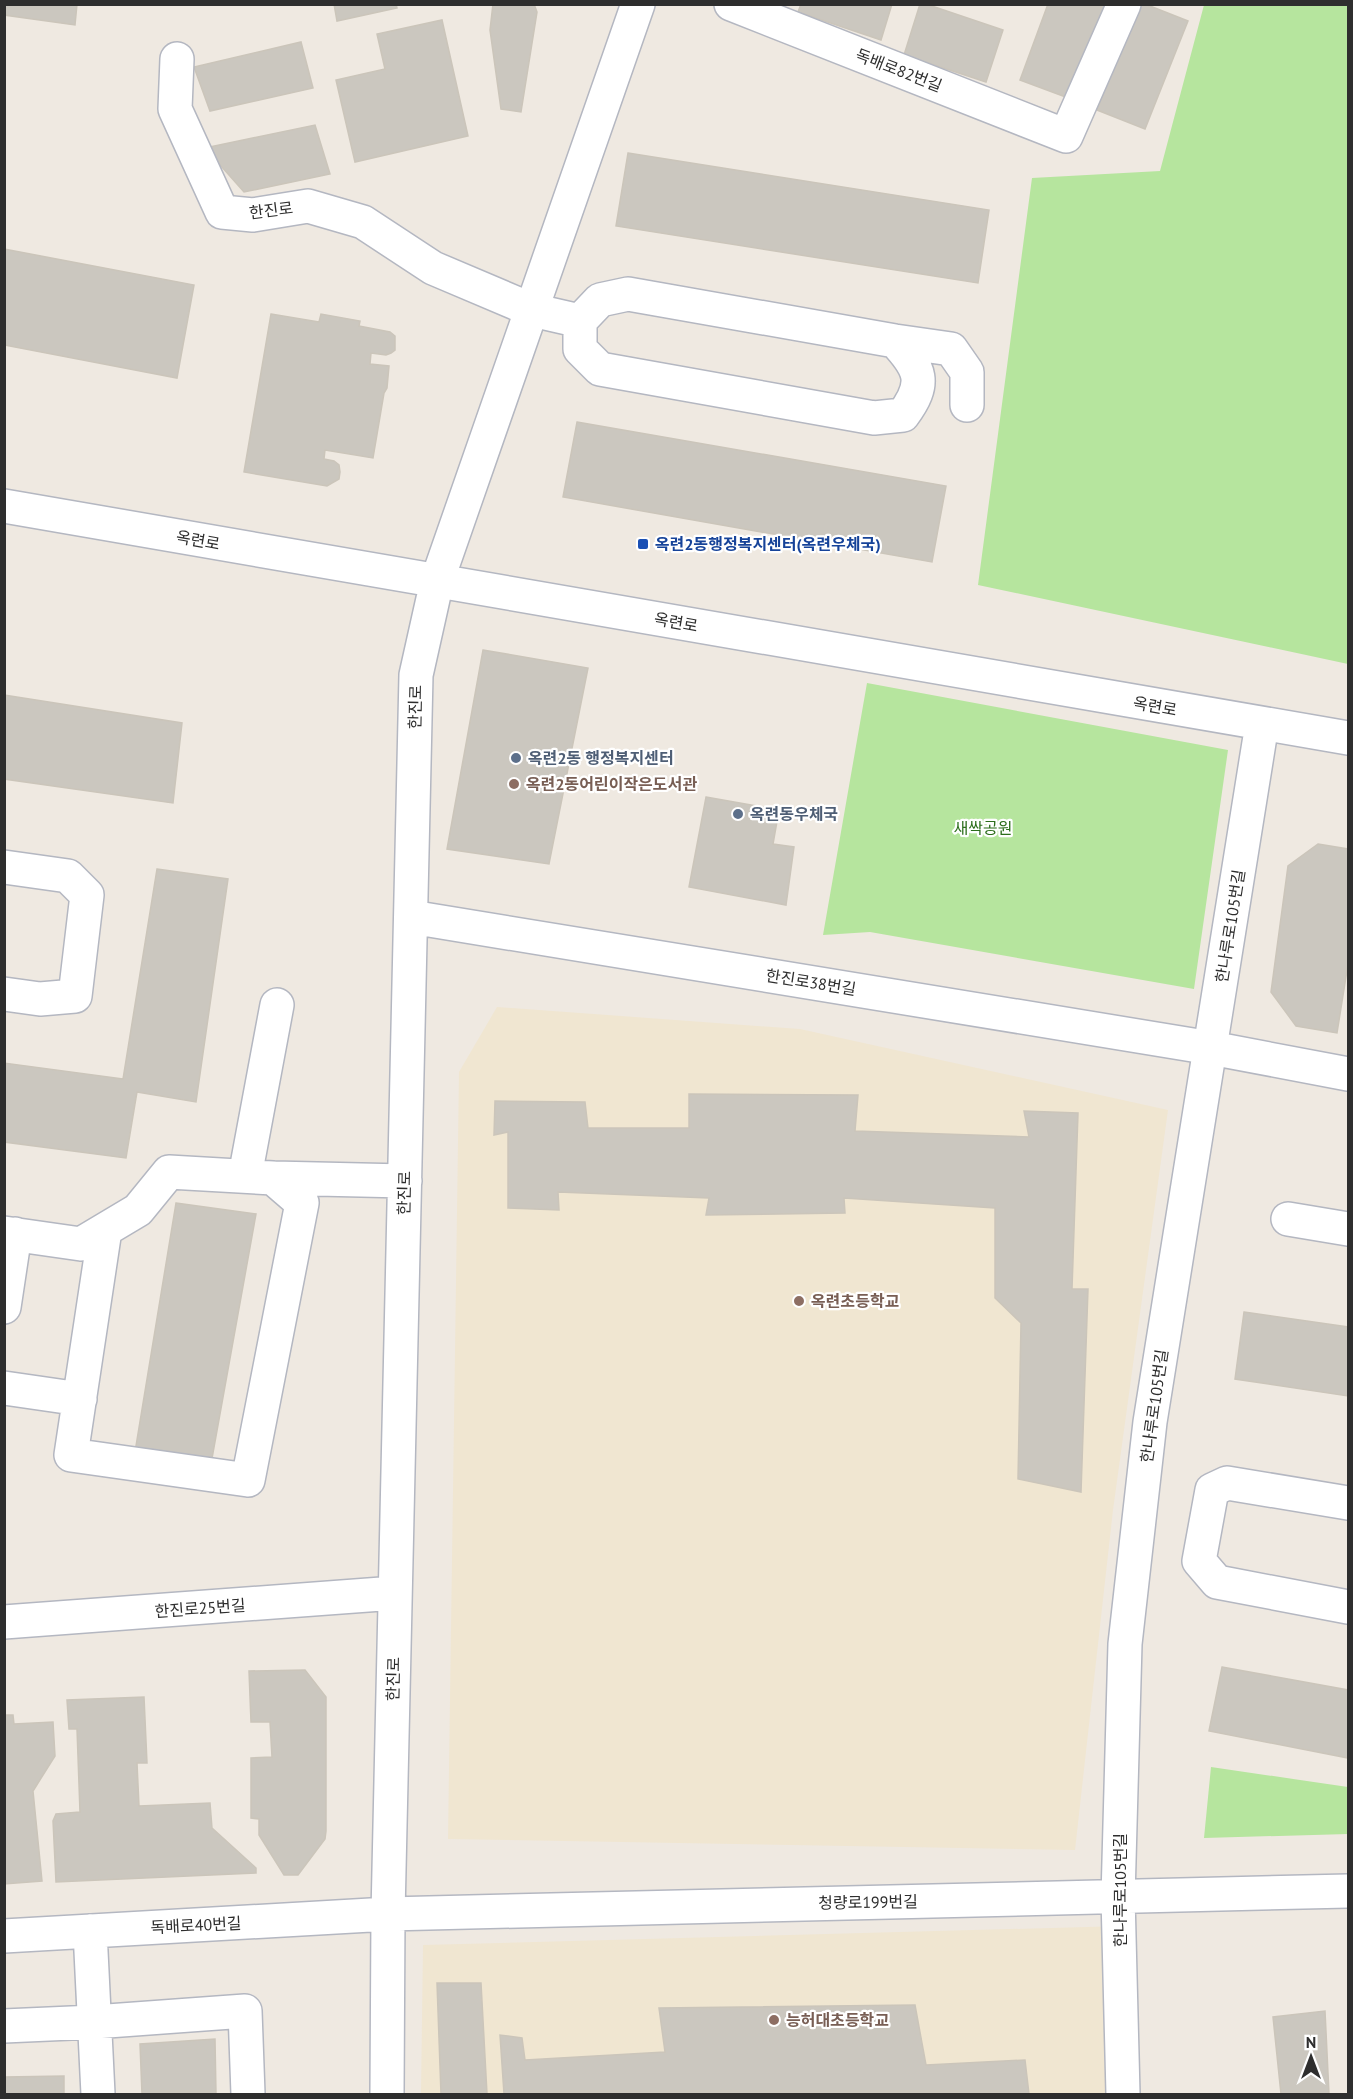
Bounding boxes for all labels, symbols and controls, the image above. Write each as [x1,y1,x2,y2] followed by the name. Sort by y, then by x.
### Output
[853,44,945,96] street label: 독배로82번길
[248,197,294,223] street label: 한진로
[175,526,222,554] street label: 옥련로
[655,534,881,554] place label: 옥련2동행정복지센터(옥련우체국)
[636,537,650,551] marker: 옥련2동행정복지센터(옥련우체국)
[653,608,700,636] street label: 옥련로
[405,684,425,729] street label: 한진로
[1132,692,1179,720] street label: 옥련로
[528,748,674,768] place label: 옥련2동 행정복지센터
[509,751,523,765] marker: 옥련2동 행정복지센터
[526,774,697,794] place label: 옥련2동어린이작은도서관
[507,777,521,791] marker: 옥련2동어린이작은도서관
[750,804,838,824] place label: 옥련동우체국
[731,807,745,821] marker: 옥련동우체국
[954,818,1012,838] park label: 새싹공원
[1211,868,1249,984] street label: 한나루로105번길
[764,965,858,999] street label: 한진로38번길
[394,1170,414,1215] street label: 한진로
[811,1291,900,1311] place label: 옥련초등학교
[792,1294,806,1308] marker: 옥련초등학교
[1136,1348,1172,1464] street label: 한나루로105번길
[154,1595,246,1621] street label: 한진로25번길
[383,1656,403,1701] street label: 한진로
[1110,1833,1130,1947] street label: 한나루로105번길
[818,1891,918,1913] street label: 청량로199번길
[150,1913,242,1937] street label: 독배로40번길
[786,2010,889,2030] place label: 능허대초등학교
[767,2013,781,2027] marker: 능허대초등학교
[1281,2027,1341,2087] north arrow
[1306,2032,1316,2052] text: N

